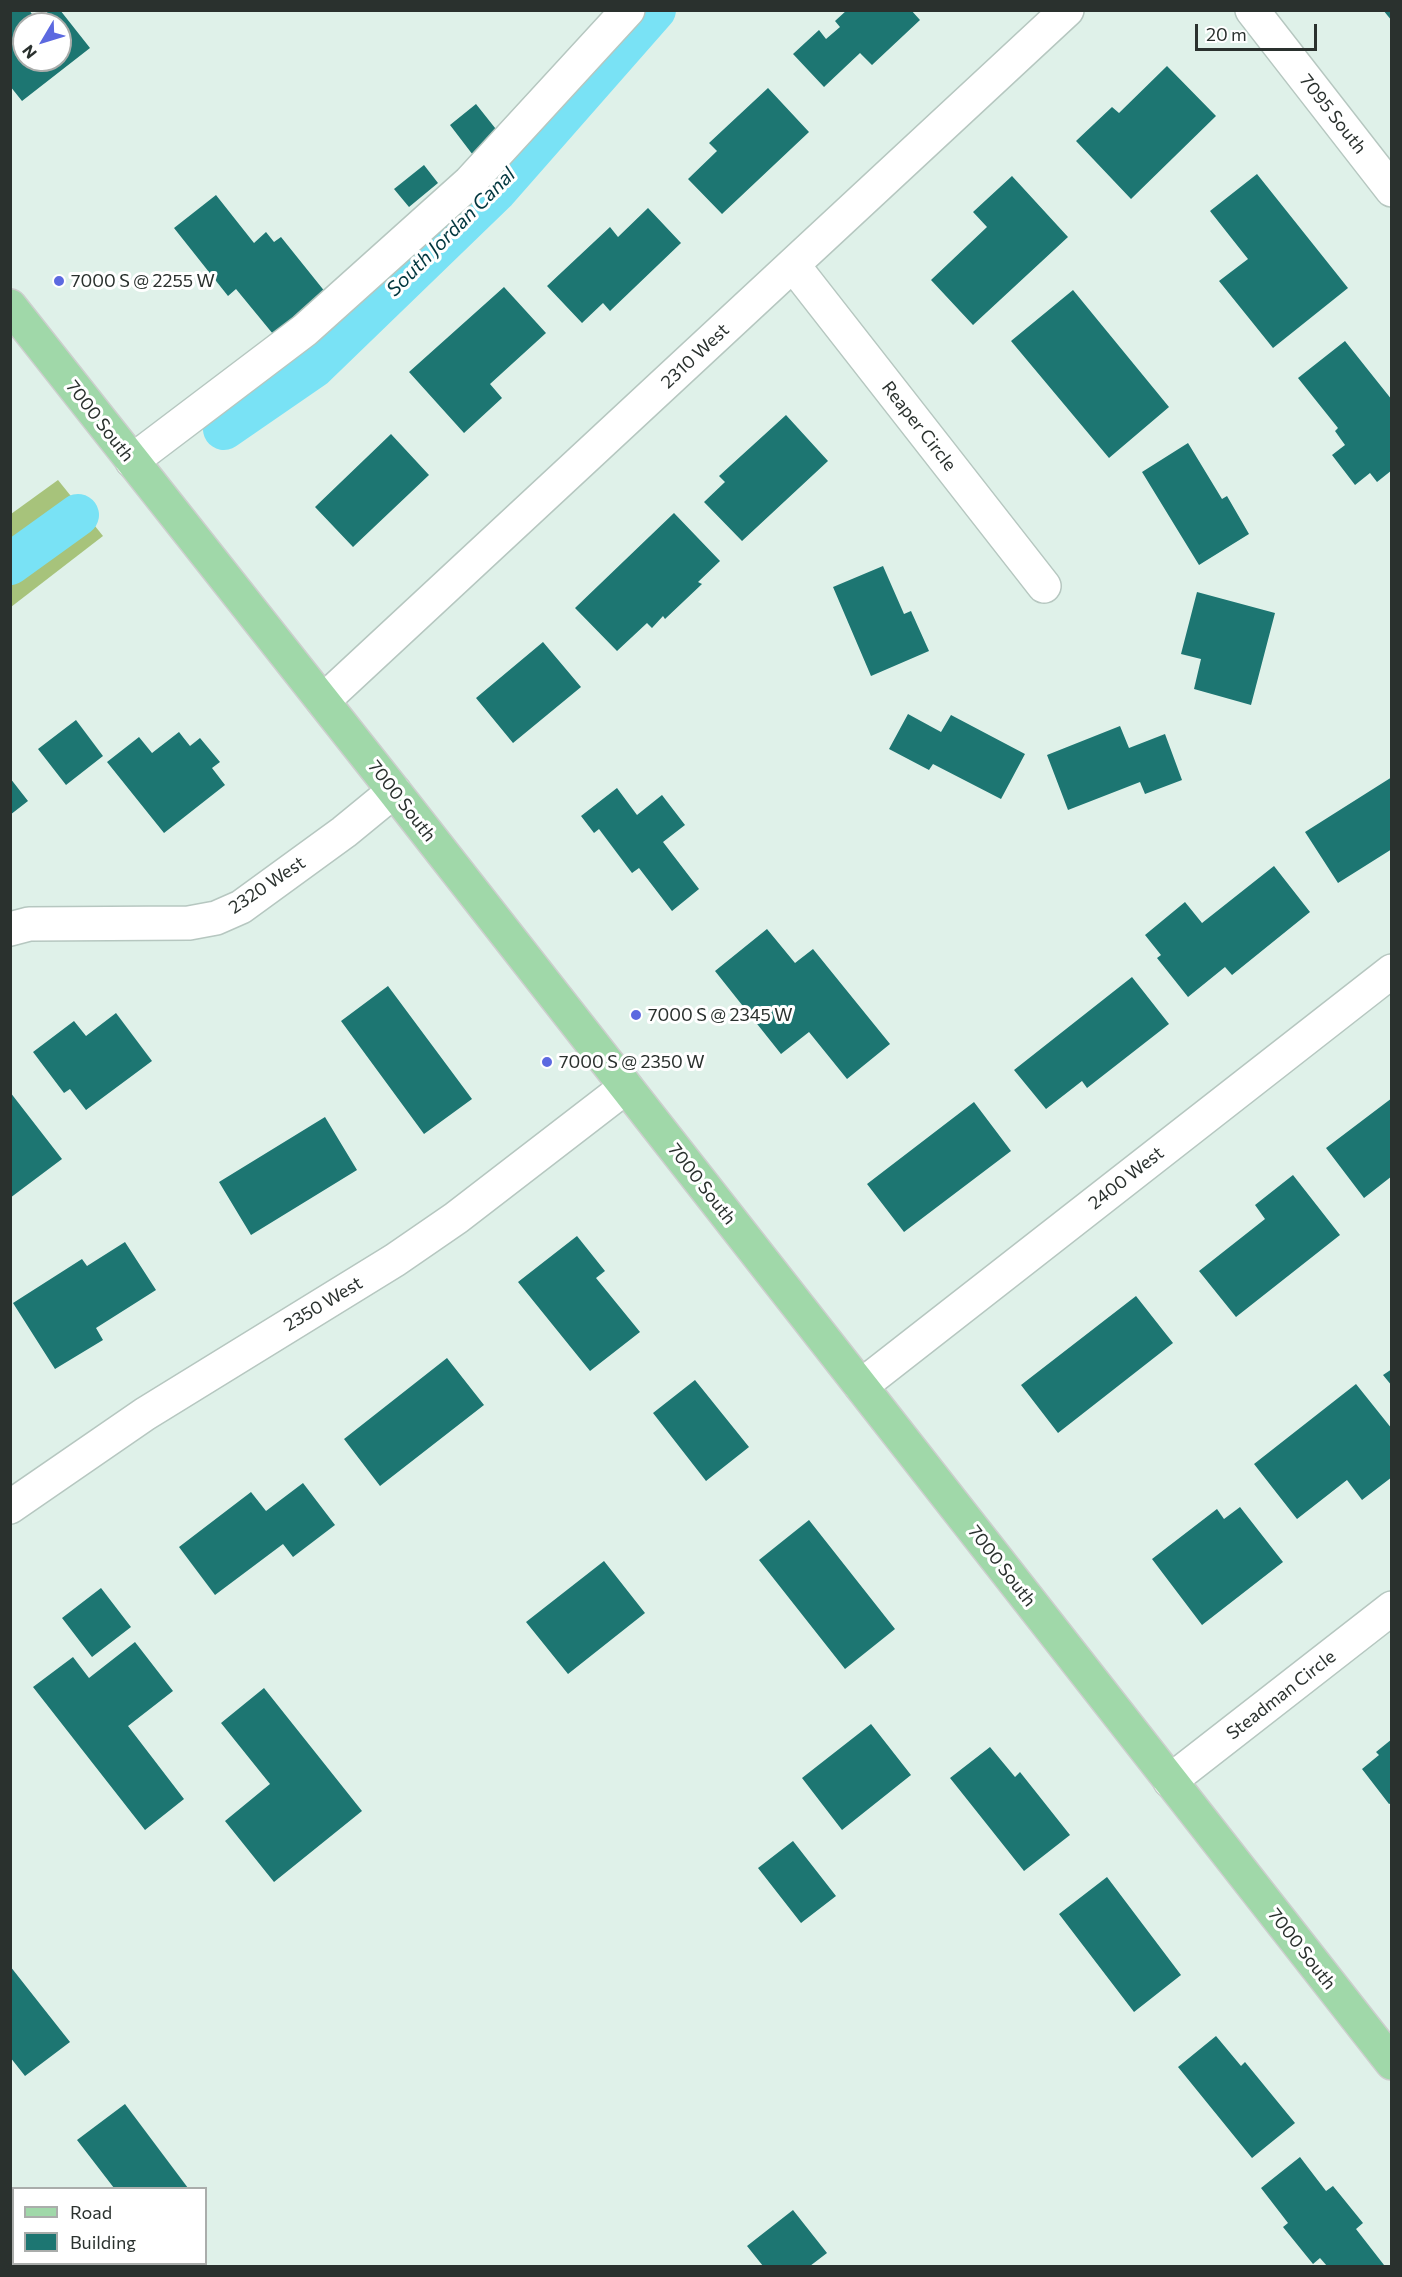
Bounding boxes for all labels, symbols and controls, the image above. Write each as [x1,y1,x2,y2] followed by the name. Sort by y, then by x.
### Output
[12,12,72,72] north arrow
[1198,12,1320,50] scale bar
[1206,23,1247,45] text: 20 m
[18,42,40,63] text: N
[1295,70,1371,158] street label: 7095 South
[382,163,520,301] water label: South Jordan Canal
[71,270,215,292] place label: 7000 S @ 2255 W
[52,274,66,288] marker: 7000 S @ 2255 W
[656,319,734,393] street label: 2310 West
[62,376,138,466] street label: 7000 South
[877,377,961,475] street label: Reaper Circle
[364,756,440,846] street label: 7000 South
[225,852,309,918] street label: 2320 West
[648,1004,793,1026] place label: 7000 S @ 2345 W
[629,1008,643,1022] marker: 7000 S @ 2345 W
[559,1051,705,1073] place label: 7000 S @ 2350 W
[540,1055,554,1069] marker: 7000 S @ 2350 W
[664,1139,740,1229] street label: 7000 South
[1084,1142,1168,1214] street label: 2400 West
[280,1272,366,1336] street label: 2350 West
[964,1521,1040,1611] street label: 7000 South
[1222,1646,1340,1744] street label: Steadman Circle
[1264,1904,1340,1994] street label: 7000 South
[12,2187,207,2265] legend
[70,2201,112,2223] text: Road
[70,2231,136,2253] text: Building

